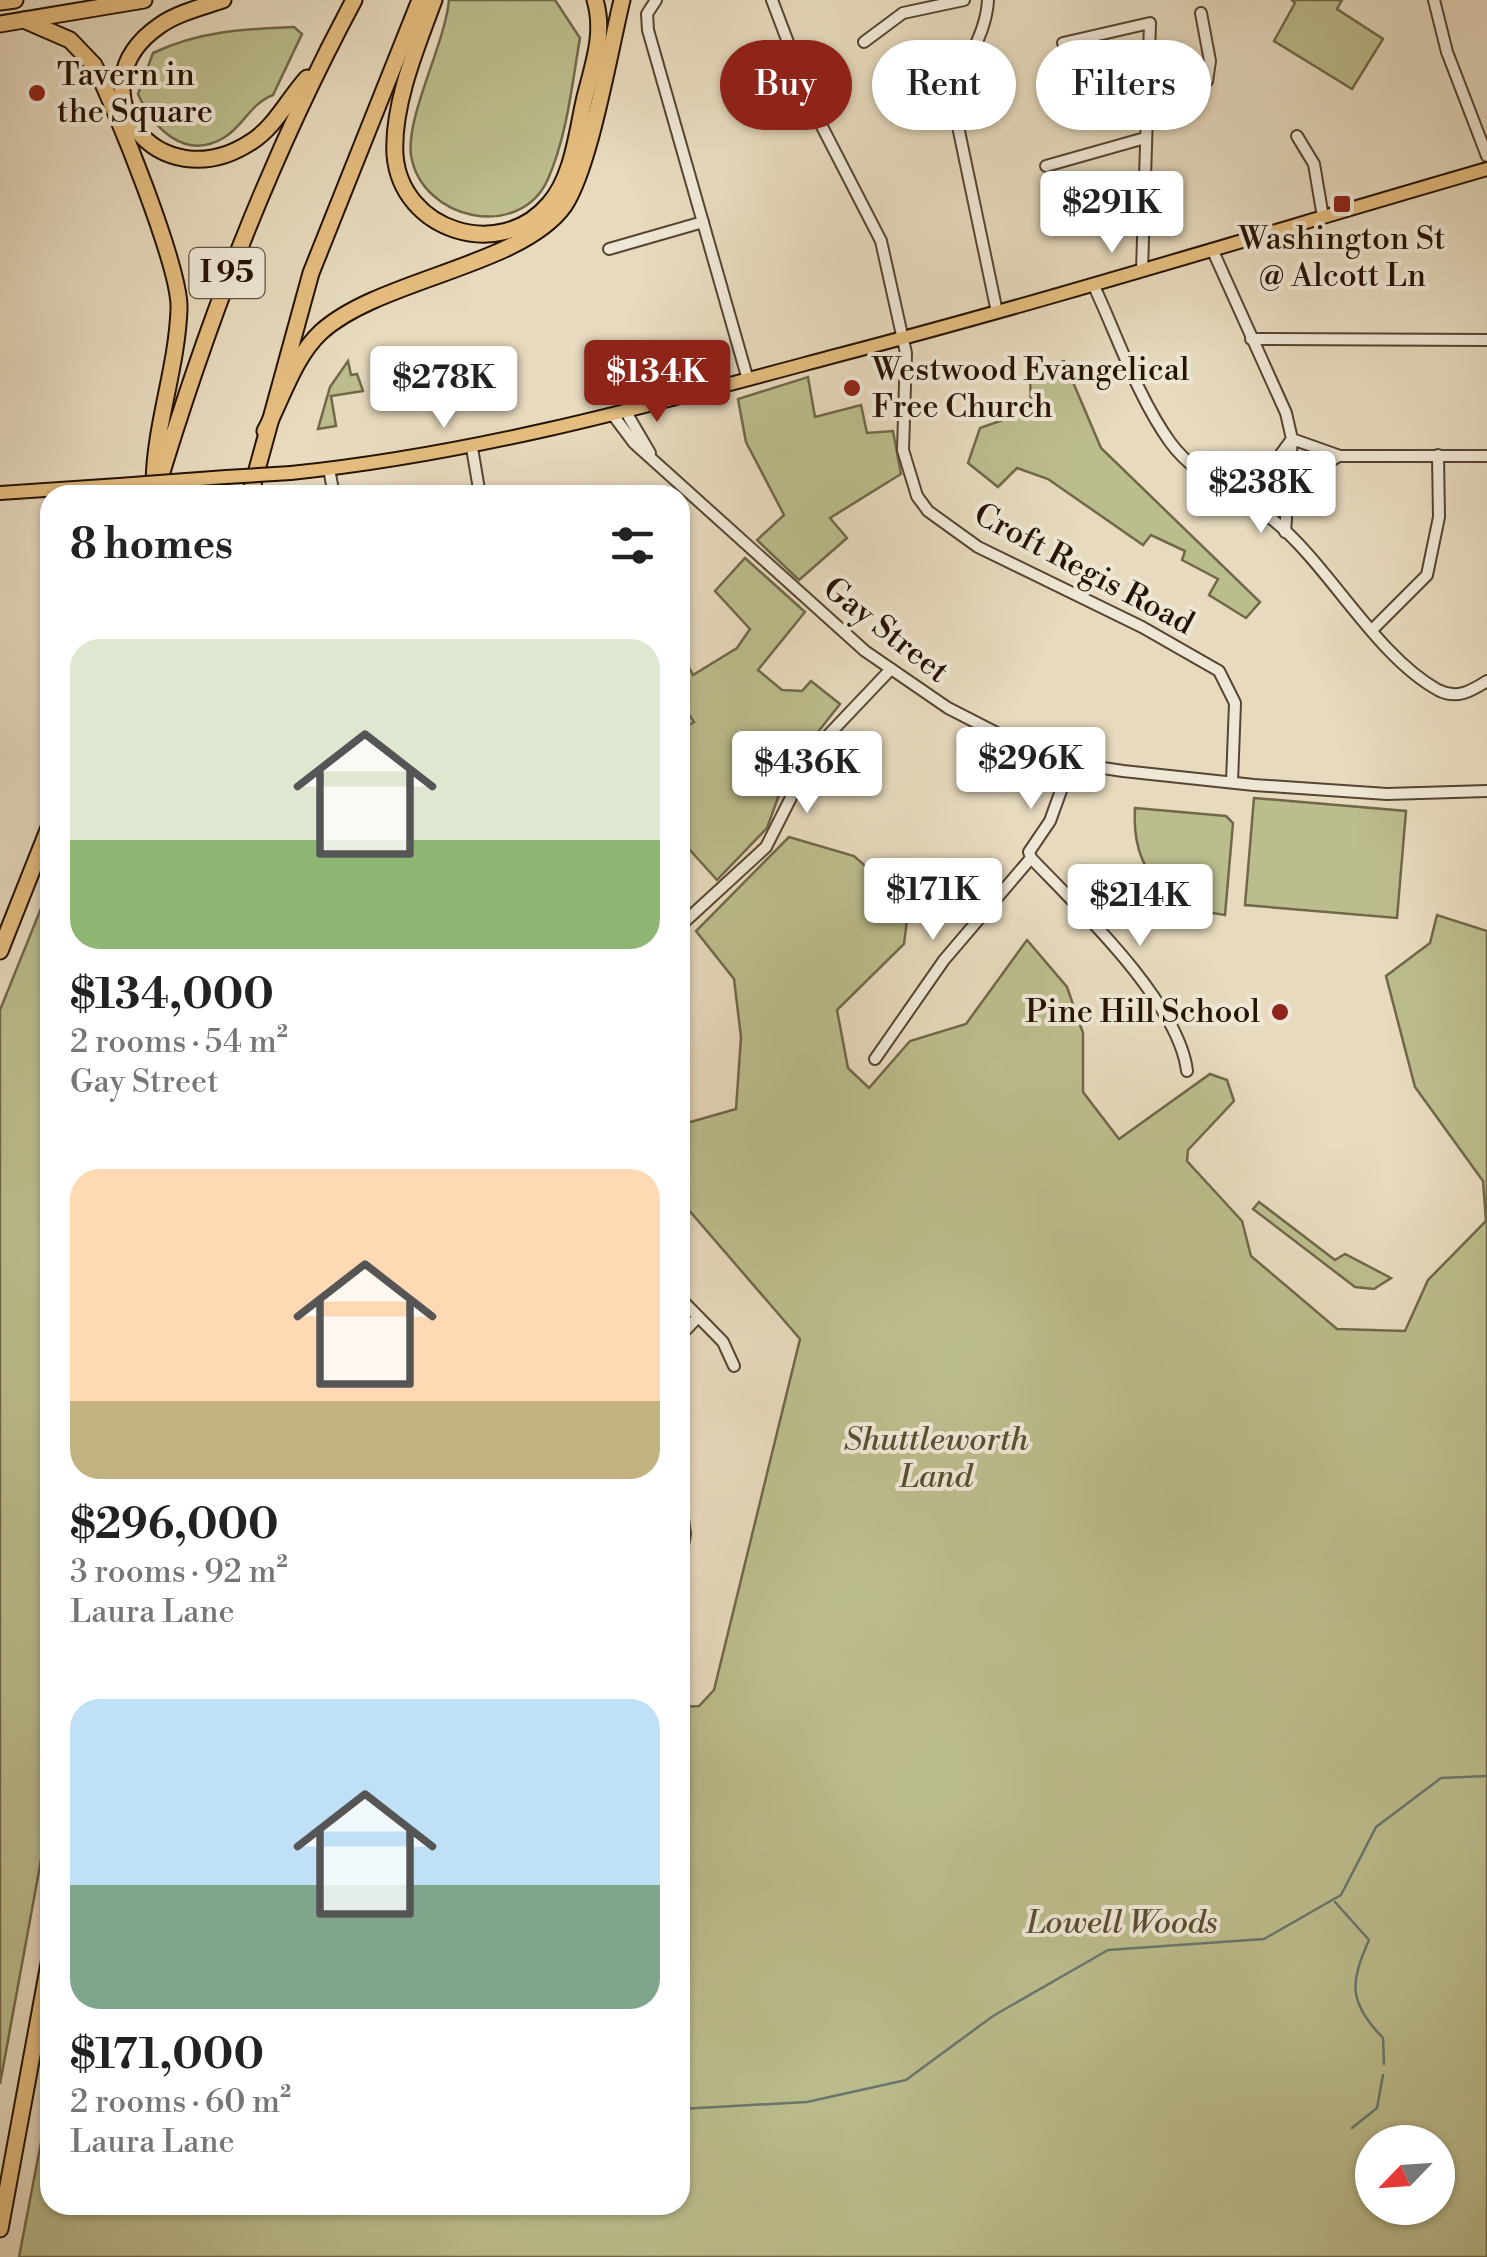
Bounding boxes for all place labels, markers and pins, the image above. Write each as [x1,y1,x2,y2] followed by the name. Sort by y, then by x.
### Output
[57,55,213,132] place label: Tavern in the Square
[26,82,48,104] marker: Tavern in the Square
[1042,171,1182,256] pin: $291K
[1331,193,1353,215] marker: Washington St @ Alcott Ln
[1238,219,1445,296] place label: Washington St @ Alcott Ln
[587,340,727,425] pin: $134K
[374,346,514,431] pin: $278K
[871,350,1190,427] place label: Westwood Evangelical Free Church
[841,377,863,399] marker: Westwood Evangelical Free Church
[1191,451,1331,536] pin: $238K
[961,727,1101,812] pin: $296K
[737,731,877,816] pin: $436K
[863,858,1003,943] pin: $171K
[1070,864,1210,949] pin: $214K
[1025,992,1261,1032] place label: Pine Hill School
[1269,1001,1291,1023] marker: Pine Hill School

